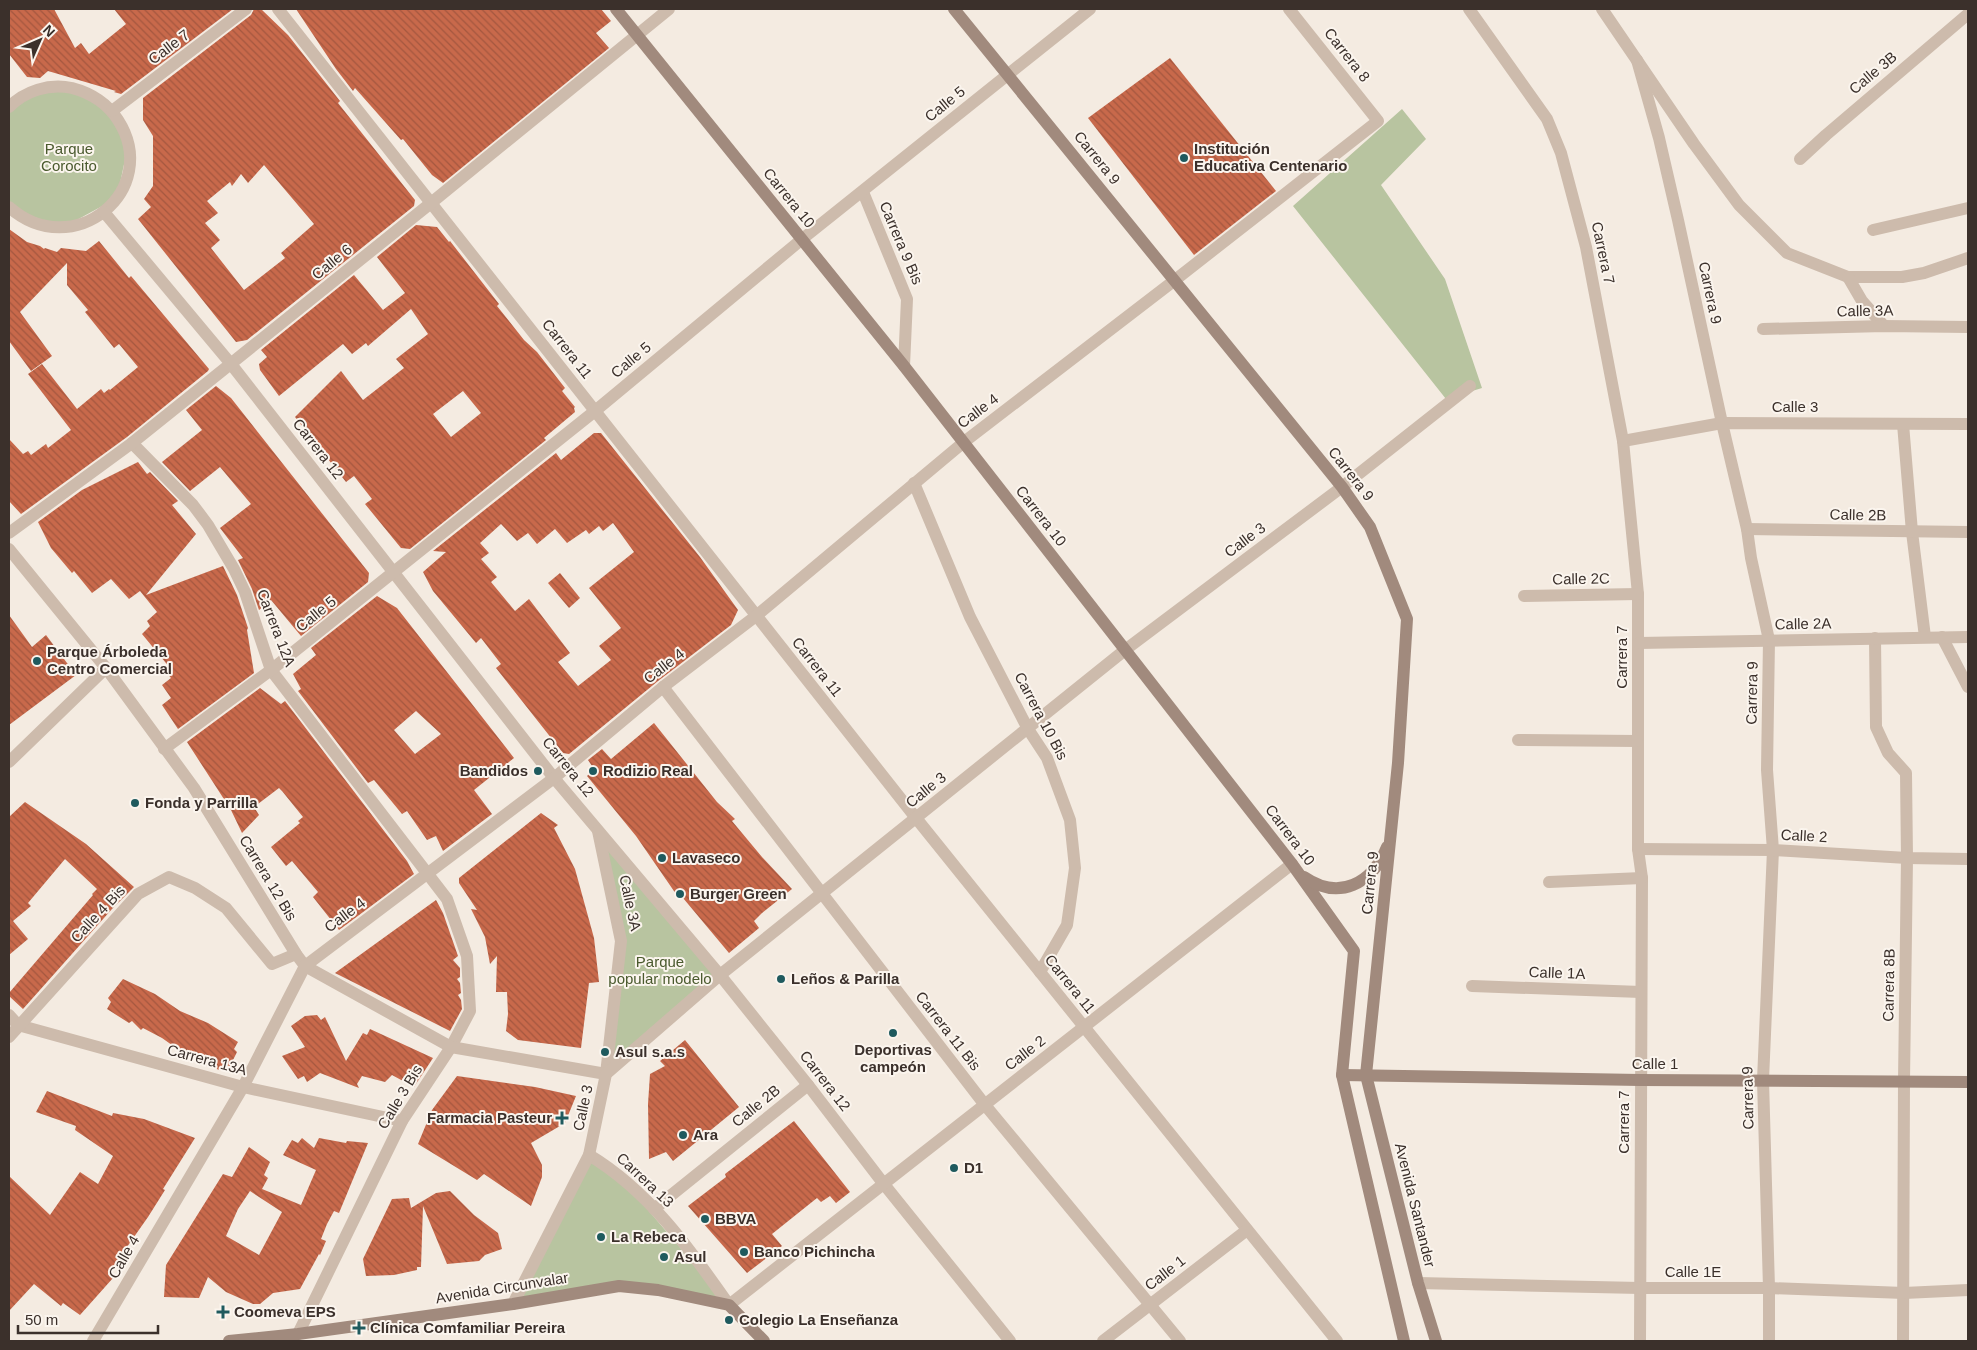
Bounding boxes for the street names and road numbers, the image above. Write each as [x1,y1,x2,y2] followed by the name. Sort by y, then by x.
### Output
[1321,24,1374,85] street label: Carrera 8
[145,26,192,67] street label: Calle 7
[1845,48,1900,97] street label: Calle 3B
[921,82,968,125] street label: Calle 5
[1071,128,1124,188] street label: Carrera 9
[760,164,819,231] street label: Carrera 10
[876,199,927,287] street label: Carrera 9 Bis
[1589,220,1618,286] street label: Carrera 7
[308,240,355,283] street label: Calle 6
[1696,260,1725,326] street label: Carrera 9
[1836,302,1893,319] street label: Calle 3A
[539,316,596,382] street label: Carrera 11
[607,338,654,381] street label: Calle 5
[954,390,1001,431] street label: Calle 4
[1772,398,1818,415] street label: Calle 3
[290,415,347,482] street label: Carrera 12
[1325,443,1378,504] street label: Carrera 9
[1013,482,1070,549] street label: Carrera 10
[1830,506,1887,523] street label: Calle 2B
[1221,519,1268,560] street label: Calle 3
[1552,569,1610,588] street label: Calle 2C
[254,587,299,669] street label: Carrera 12A
[292,592,339,635] street label: Calle 5
[1774,615,1831,632] street label: Calle 2A
[1613,625,1630,689] street label: Carrera 7
[789,634,846,700] street label: Carrera 11
[640,645,687,687] street label: Calle 4
[1742,661,1761,725] street label: Carrera 9
[1011,669,1072,762] street label: Carrera 10 Bis
[539,733,598,800] street label: Carrera 12
[902,768,949,811] street label: Calle 3
[1262,801,1319,868] street label: Carrera 10
[1780,826,1828,845] street label: Calle 2
[236,832,301,924] street label: Carrera 12 Bis
[1358,851,1381,915] street label: Carrera 9
[616,873,645,932] street label: Calle 3A
[67,882,128,946] street label: Calle 4 Bis
[321,894,368,935] street label: Calle 4
[1879,948,1898,1022] street label: Carrera 8B
[1042,951,1099,1016] street label: Carrera 11
[1528,963,1586,982] street label: Calle 1A
[912,988,985,1074] street label: Carrera 11 Bis
[1001,1032,1048,1074] street label: Calle 2
[165,1041,249,1078] street label: Carrera 13A
[797,1047,854,1114] street label: Carrera 12
[1632,1055,1678,1072] street label: Calle 1
[374,1062,425,1132] street label: Calle 3 Bis
[1738,1066,1757,1130] street label: Carrera 9
[728,1081,783,1130] street label: Calle 2B
[569,1083,596,1133] street label: Calle 3
[1615,1090,1632,1154] street label: Carrera 7
[1392,1141,1439,1269] street label: Avenida Santander
[613,1149,677,1210] street label: Carrera 13
[105,1232,143,1281] street label: Calle 4
[1141,1252,1188,1294] street label: Calle 1
[1665,1263,1721,1280] street label: Calle 1E
[434,1269,569,1306] street label: Avenida Circunvalar

